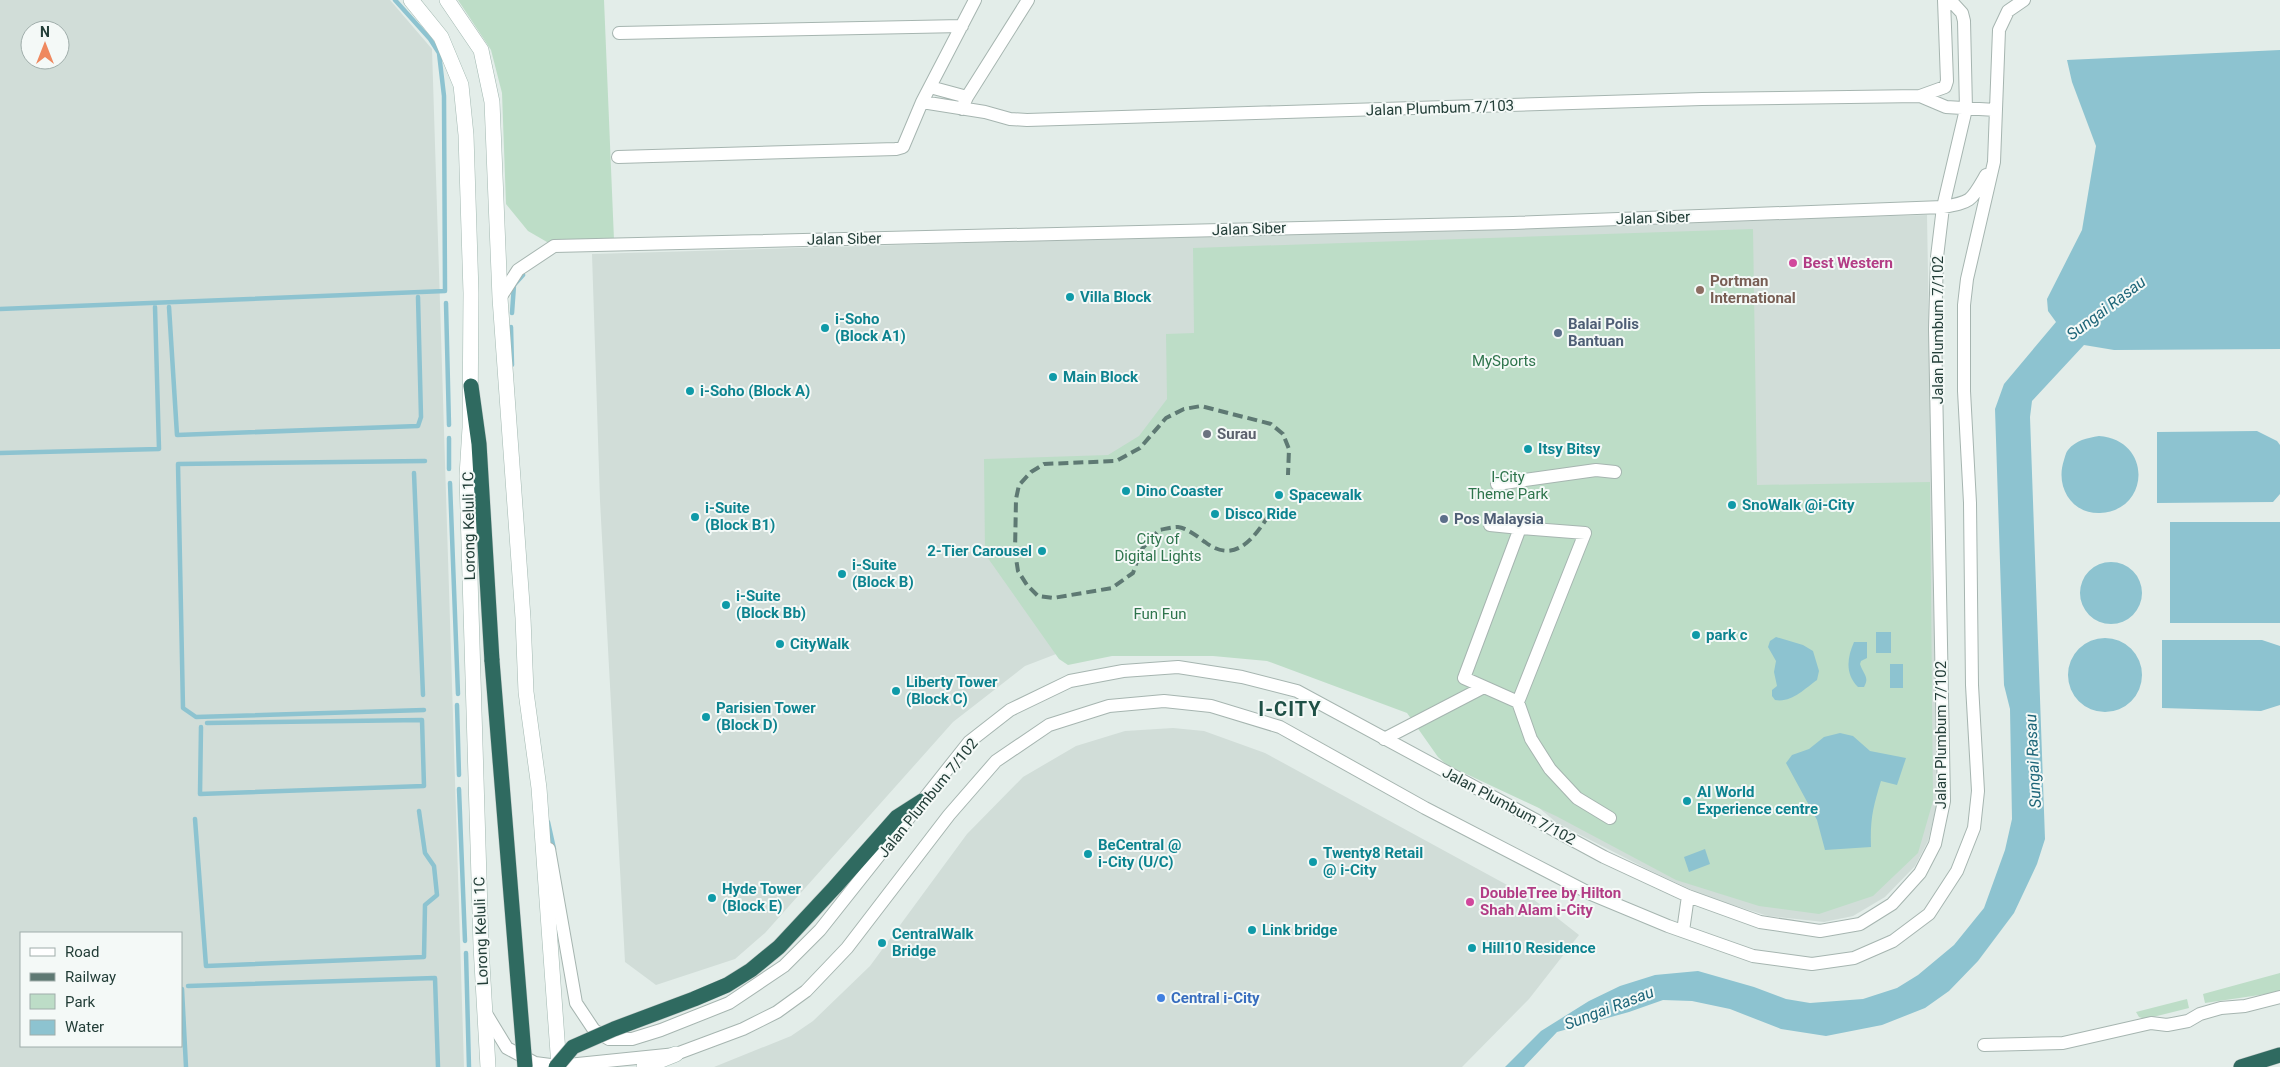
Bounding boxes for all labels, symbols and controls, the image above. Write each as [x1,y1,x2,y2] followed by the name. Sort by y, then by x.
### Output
[20,20,70,70] north arrow
[40,24,50,40] text: N
[1366,96,1514,120] street label: Jalan Plumbum 7/103
[1616,208,1690,228] street label: Jalan Siber
[1212,219,1286,239] street label: Jalan Siber
[807,229,881,249] street label: Jalan Siber
[1803,254,1893,272] place label: Best Western
[1929,256,1947,404] street label: Jalan Plumbum 7/102
[1787,257,1799,269] marker: Best Western
[1710,272,1796,307] place label: Portman International
[2063,272,2150,344] water label: Sungai Rasau
[1694,284,1706,296] marker: Portman International
[1080,288,1152,306] place label: Villa Block
[1064,291,1076,303] marker: Villa Block
[835,310,906,345] place label: i-Soho (Block A1)
[1568,315,1639,350] place label: Balai Polis Bantuan
[819,322,831,334] marker: i-Soho (Block A1)
[1552,327,1564,339] marker: Balai Polis Bantuan
[1472,352,1536,370] park label: MySports
[1063,368,1139,386] place label: Main Block
[1047,371,1059,383] marker: Main Block
[700,382,810,400] place label: i-Soho (Block A)
[684,385,696,397] marker: i-Soho (Block A)
[1217,425,1256,443] place label: Surau
[1201,428,1213,440] marker: Surau
[1538,440,1601,458] place label: Itsy Bitsy
[1522,443,1534,455] marker: Itsy Bitsy
[1468,468,1549,503] park label: I-City Theme Park
[459,471,479,581] street label: Lorong Keluli 1C
[1136,482,1224,500] place label: Dino Coaster
[1120,485,1132,497] marker: Dino Coaster
[1289,486,1363,504] place label: Spacewalk
[1273,489,1285,501] marker: Spacewalk
[1742,496,1855,514] place label: SnoWalk @i-City
[705,499,775,534] place label: i-Suite (Block B1)
[1726,499,1738,511] marker: SnoWalk @i-City
[1225,505,1297,523] place label: Disco Ride
[1209,508,1221,520] marker: Disco Ride
[1454,510,1544,528] place label: Pos Malaysia
[689,511,701,523] marker: i-Suite (Block B1)
[1438,513,1450,525] marker: Pos Malaysia
[1114,530,1202,565] park label: City of Digital Lights
[927,542,1032,560] place label: 2-Tier Carousel
[1036,545,1048,557] marker: 2-Tier Carousel
[852,556,914,591] place label: i-Suite (Block B)
[836,568,848,580] marker: i-Suite (Block B)
[736,587,806,622] place label: i-Suite (Block Bb)
[720,599,732,611] marker: i-Suite (Block Bb)
[1133,605,1187,623] park label: Fun Fun
[1706,626,1748,644] place label: park c
[1690,629,1702,641] marker: park c
[790,635,850,653] place label: CityWalk
[774,638,786,650] marker: CityWalk
[1932,661,1950,809] street label: Jalan Plumbum 7/102
[906,673,998,708] place label: Liberty Tower (Block C)
[890,685,902,697] marker: Liberty Tower (Block C)
[1258,697,1322,721] district label: I-CITY
[716,699,816,734] place label: Parisien Tower (Block D)
[700,711,712,723] marker: Parisien Tower (Block D)
[2021,713,2045,809] water label: Sungai Rasau
[874,735,982,861] street label: Jalan Plumbum 7/102
[1439,763,1579,849] street label: Jalan Plumbum 7/102
[1697,783,1818,818] place label: AI World Experience centre
[1681,795,1693,807] marker: AI World Experience centre
[1098,836,1182,871] place label: BeCentral @ i-City (U/C)
[1323,844,1423,879] place label: Twenty8 Retail @ i-City
[1082,848,1094,860] marker: BeCentral @ i-City (U/C)
[1307,856,1319,868] marker: Twenty8 Retail @ i-City
[470,876,492,986] street label: Lorong Keluli 1C
[722,880,802,915] place label: Hyde Tower (Block E)
[1480,884,1621,919] place label: DoubleTree by Hilton Shah Alam i-City
[706,892,718,904] marker: Hyde Tower (Block E)
[1464,896,1476,908] marker: DoubleTree by Hilton Shah Alam i-City
[1262,921,1337,939] place label: Link bridge
[1246,924,1258,936] marker: Link bridge
[892,925,975,960] place label: CentralWalk Bridge
[20,932,182,1047] legend
[876,937,888,949] marker: CentralWalk Bridge
[1482,939,1596,957] place label: Hill10 Residence
[1466,942,1478,954] marker: Hill10 Residence
[65,943,99,961] text: Road
[65,968,116,986] text: Railway
[1562,982,1657,1034] water label: Sungai Rasau
[1171,989,1260,1007] place label: Central i-City
[1155,992,1167,1004] marker: Central i-City
[65,993,96,1011] text: Park
[65,1018,104,1036] text: Water

